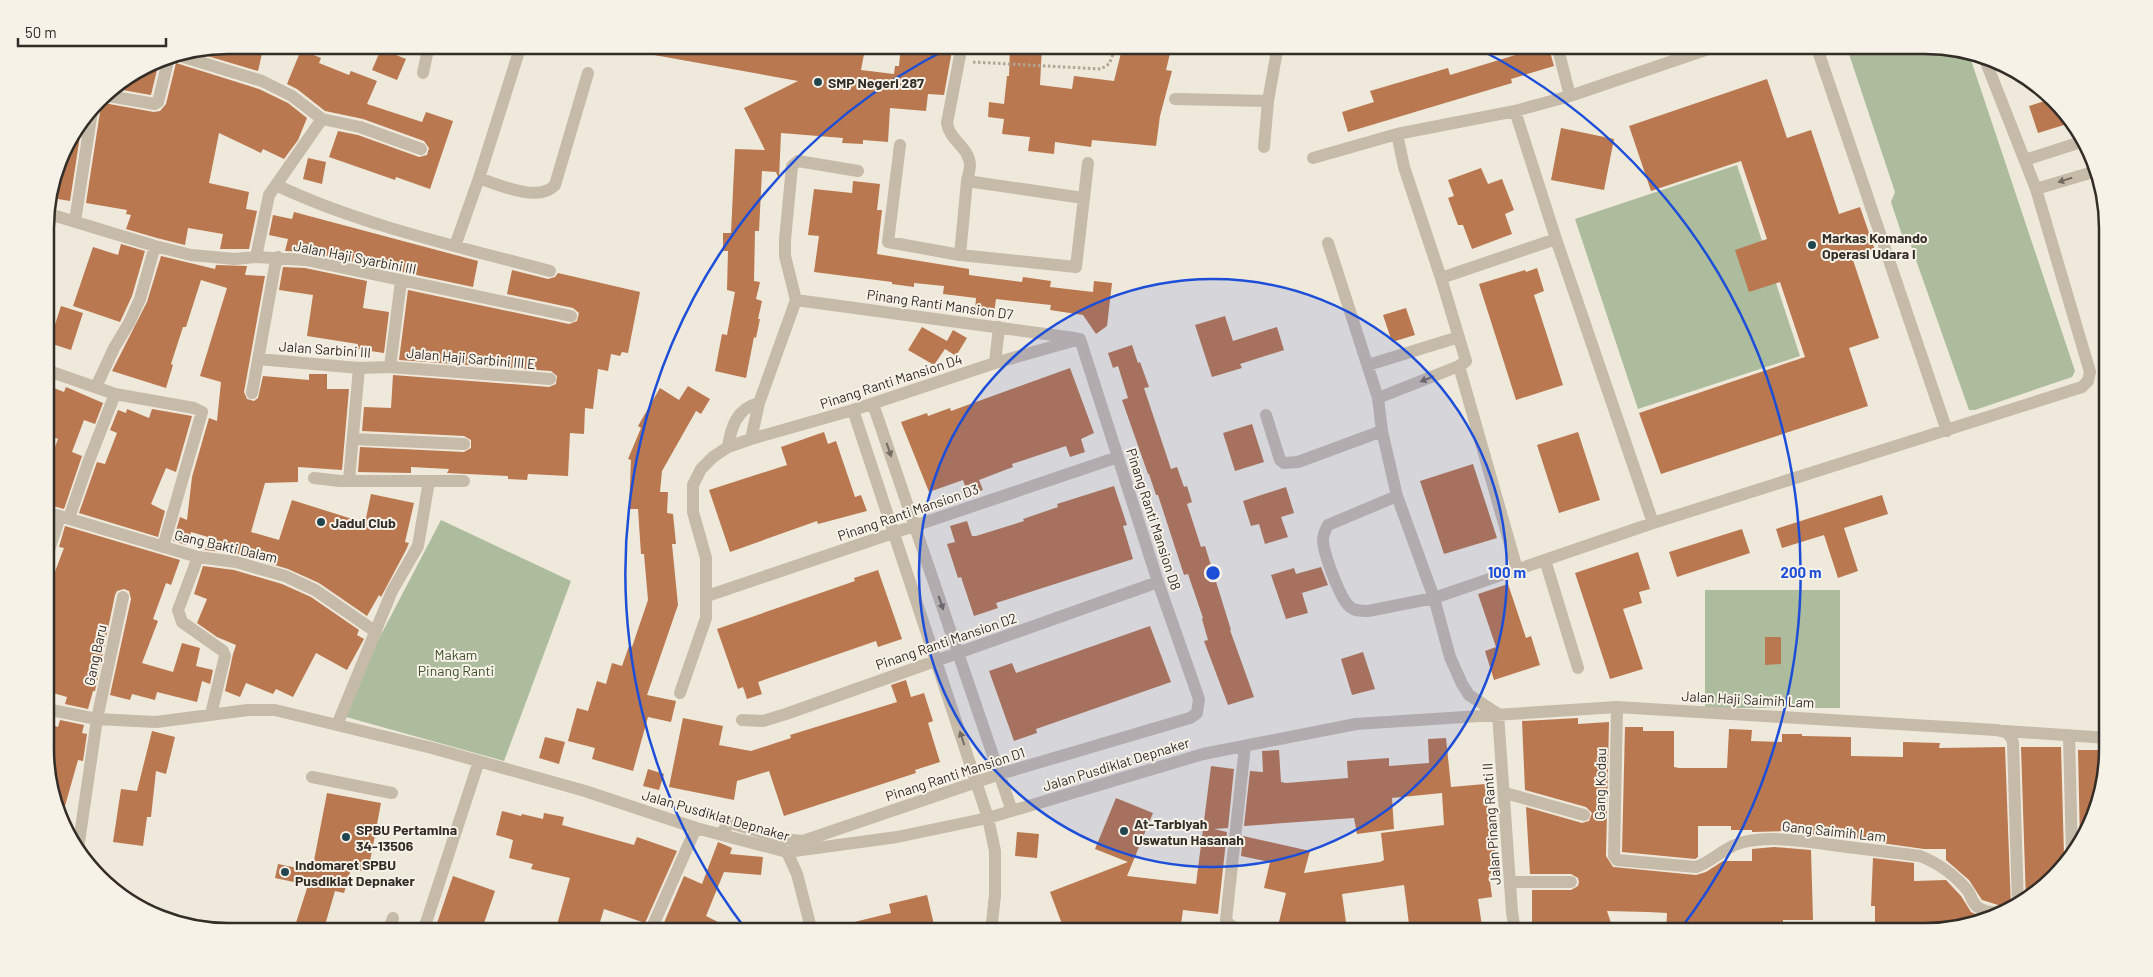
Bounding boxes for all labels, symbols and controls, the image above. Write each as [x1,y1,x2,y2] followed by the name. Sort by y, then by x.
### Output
[18,15,165,47] scale bar
[25,23,57,41] text: 50 m
[828,74,924,91] place label: SMP Negeri 287
[812,76,824,88] marker: SMP Negeri 287
[2057,177,2072,185] one-way arrow
[1822,229,1928,262] place label: Markas Komando Operasi Udara I
[292,237,418,277] street label: Jalan Haji Syarbini III
[1806,239,1818,251] marker: Markas Komando Operasi Udara I
[866,285,1015,323] street label: Pinang Ranti Mansion D7
[278,337,372,361] street label: Jalan Sarbini III
[406,344,536,372] street label: Jalan Haji Sarbini III E
[818,350,964,412] street label: Pinang Ranti Mansion D4
[1420,375,1434,383] one-way arrow
[885,442,893,457] one-way arrow
[1123,446,1185,592] street label: Pinang Ranti Mansion D8
[835,480,981,544] street label: Pinang Ranti Mansion D3
[331,514,396,531] place label: Jadul Club
[315,516,327,528] marker: Jadul Club
[173,526,279,566] street label: Gang Bakti Dalam
[1488,563,1526,581] text: 100 m
[1780,563,1822,581] text: 200 m
[1204,564,1222,582] centre of rings
[938,596,945,611] one-way arrow
[873,609,1019,673] street label: Pinang Ranti Mansion D2
[80,623,110,687] street label: Gang Baru
[418,646,494,679] park label: Makam Pinang Ranti
[1681,687,1815,711] street label: Jalan Haji Saimih Lam
[957,730,965,745] one-way arrow
[1040,734,1192,794] street label: Jalan Pusdiklat Depnaker
[883,743,1027,805] street label: Pinang Ranti Mansion D1
[1591,748,1609,820] street label: Gang Kodau
[1478,762,1504,886] street label: Jalan Pinang Ranti II
[640,786,792,844] street label: Jalan Pusdiklat Depnaker
[1134,815,1244,848] place label: At-Tarbiyah Uswatun Hasanah
[1781,817,1887,845] street label: Gang Saimih Lam
[356,821,457,854] place label: SPBU Pertamina 34-13506
[1118,825,1130,837] marker: At-Tarbiyah Uswatun Hasanah
[340,831,352,843] marker: SPBU Pertamina 34-13506
[295,856,416,889] place label: Indomaret SPBU Pusdiklat Depnaker
[279,866,291,878] marker: Indomaret SPBU Pusdiklat Depnaker

